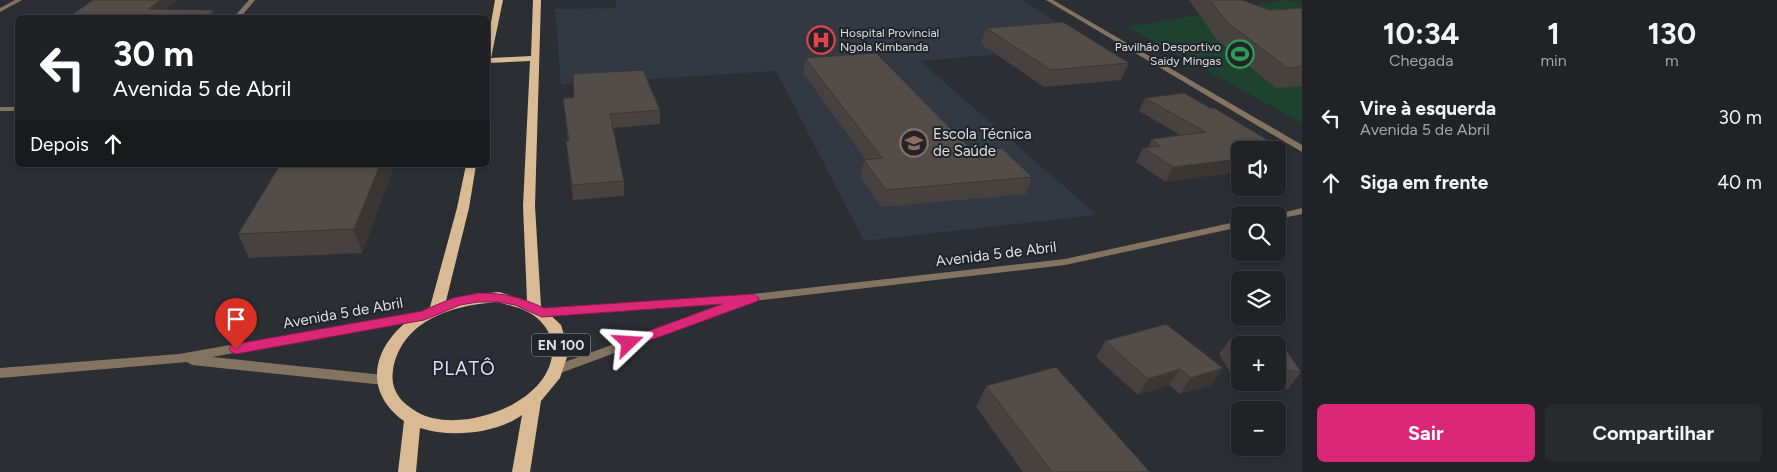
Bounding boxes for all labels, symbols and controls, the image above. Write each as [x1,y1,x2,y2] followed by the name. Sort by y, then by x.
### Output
[1383,15,1460,52] text: 10:34
[1547,15,1560,52] text: 1
[1647,15,1696,52] text: 130
[806,25,836,55] hospital icon: Hospital Provincial Ngola Kimbanda
[840,26,939,54] place label: Hospital Provincial Ngola Kimbanda
[113,33,194,75] text: 30 m
[30,35,95,100] icon: left
[1225,39,1255,69] sports icon: Pavilhão Desportivo Saidy Mingas
[1115,40,1221,68] place label: Pavilhão Desportivo Saidy Mingas
[1389,51,1453,70] text: Chegada
[1540,51,1567,70] text: min
[1665,51,1679,70] text: m
[113,75,291,102] text: Avenida 5 de Abril
[1360,97,1496,120] text: Vire à esquerda
[1317,104,1345,132] icon: left
[1719,106,1762,129] text: 30 m
[1360,120,1490,139] text: Avenida 5 de Abril
[933,125,1032,160] place label: Escola Técnica de Saúde
[899,128,929,158] school or university icon: Escola Técnica de Saúde
[99,130,127,158] icon: ahead
[30,133,89,156] text: Depois
[1231,141,1286,456] map controls
[1231,141,1286,196] button: sound
[1317,169,1345,197] icon: ahead
[1360,171,1488,194] text: Siga em frente
[1717,171,1762,194] text: 40 m
[1231,206,1286,261] button: search
[935,238,1057,270] street label: Avenida 5 de Abril
[1231,271,1286,326] button: layers
[282,294,404,332] street label: Avenida 5 de Abril
[215,298,257,349] pin
[222,305,250,333] icon: arrive
[602,316,654,368] position arrow
[532,334,590,356] road number: EN 100
[1231,336,1286,391] button: +
[432,357,496,380] district label: PLATÔ
[1231,401,1286,456] button: −
[1317,404,1535,462] button: Sair
[1545,404,1762,462] button: Compartilhar

